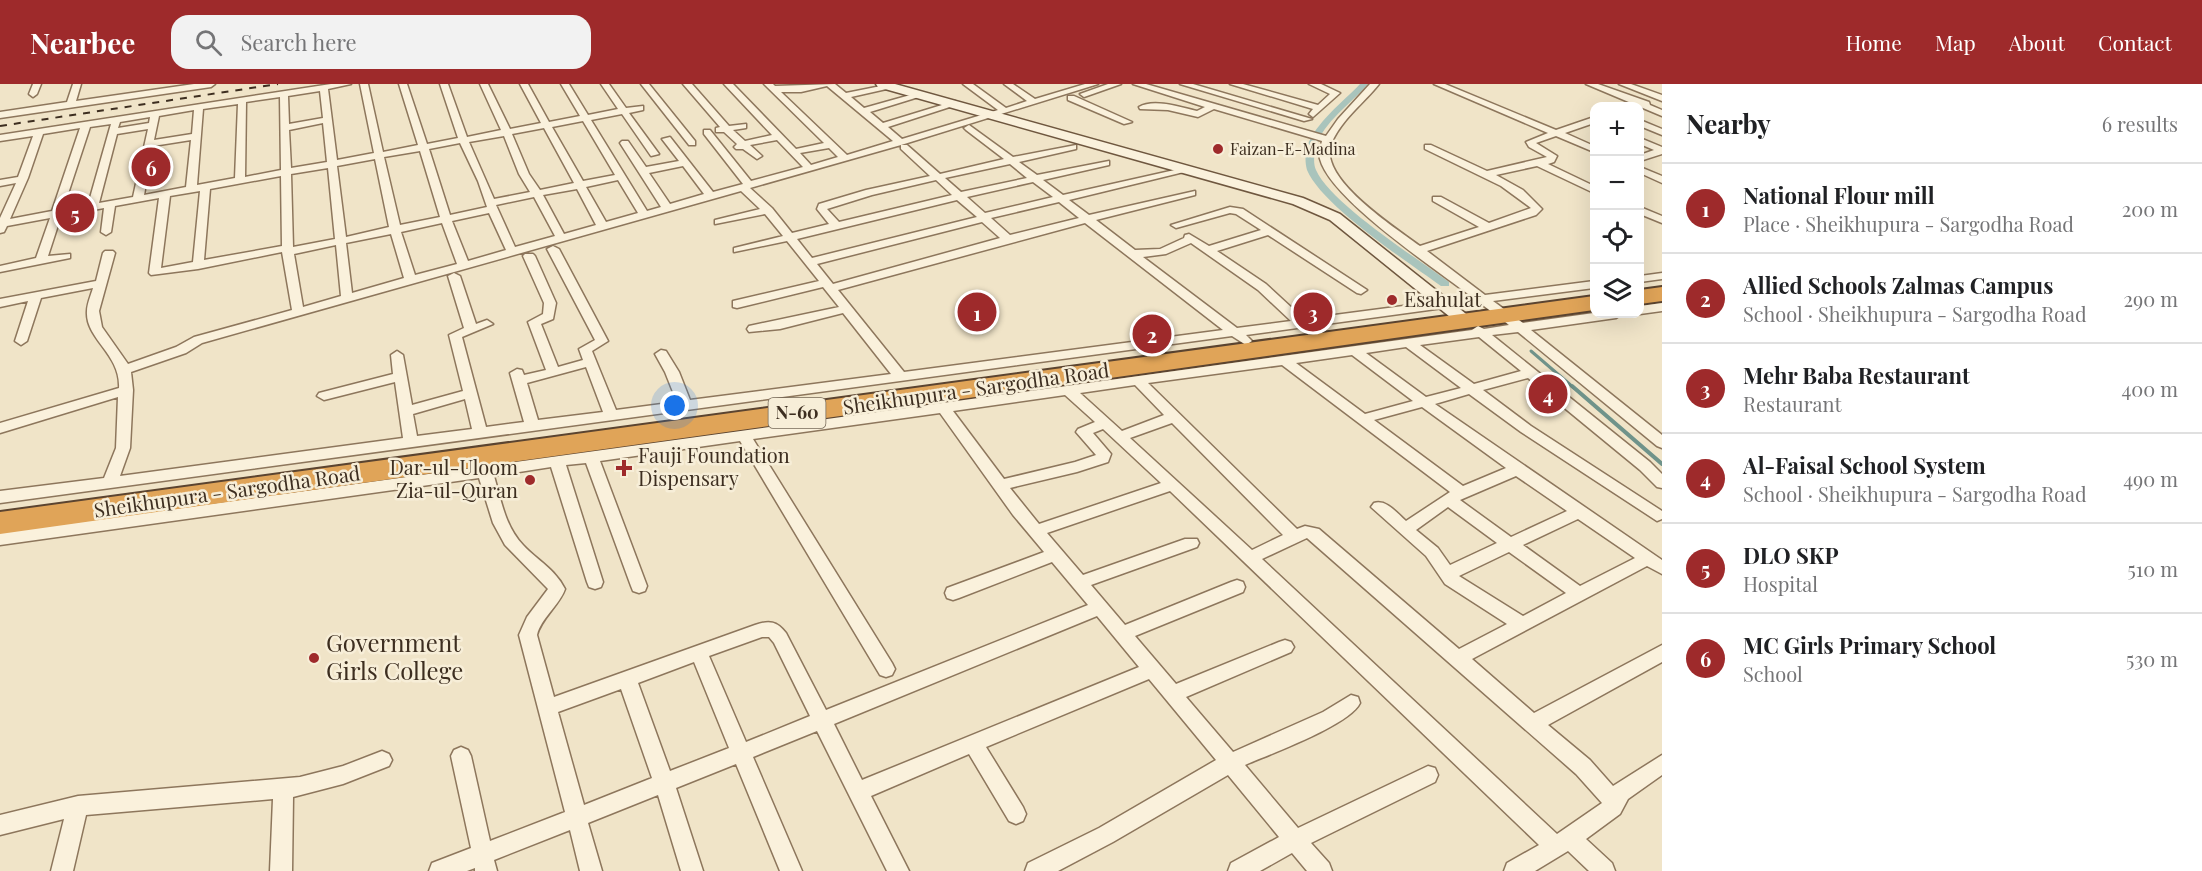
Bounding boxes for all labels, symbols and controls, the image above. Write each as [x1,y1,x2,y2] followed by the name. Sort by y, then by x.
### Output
[171,15,591,69] search box
[30,24,135,61] text: Nearbee
[192,26,225,59] icon: search
[240,27,357,57] text: Search here
[1846,28,1902,56] text: Home
[1935,28,1976,56] text: Map
[2009,28,2065,56] text: About
[2098,28,2172,56] text: Contact
[1590,102,1644,318] map controls
[1590,102,1644,156] button: +
[1686,106,1771,141] text: Nearby
[2102,110,2178,137] text: 6 results
[1230,138,1356,159] place label: Faizan-E-Madina
[1211,142,1225,156] marker: Faizan-E-Madina
[132,144,170,190] pin: 6
[1590,156,1644,210] button: −
[1743,180,1935,210] text: National Flour mill
[56,190,94,236] pin: 5
[1702,195,1709,222] text: 1
[2122,195,2178,222] text: 200 m
[1590,210,1644,264] button: locate
[1743,210,2074,237] text: Place · Sheikhupura - Sargodha Road
[1590,264,1644,318] button: layers
[1743,270,2053,300] text: Allied Schools Zalmas Campus
[1404,285,1482,312] place label: Esahulat
[1700,285,1711,312] text: 2
[2124,285,2178,312] text: 290 m
[958,290,996,334] pin: 1
[1294,290,1332,334] pin: 3
[1385,293,1399,307] marker: Esahulat
[1743,300,2087,327] text: School · Sheikhupura - Sargodha Road
[1132,312,1172,356] pin: 2
[841,355,1111,420] street label: Sheikhupura - Sargodha Road
[1743,360,1970,390] text: Mehr Baba Restaurant
[1528,372,1568,416] pin: 4
[1701,375,1710,402] text: 3
[2121,375,2178,402] text: 400 m
[1743,390,1842,417] text: Restaurant
[660,391,689,420] your location
[768,398,826,428] road number: N-60
[638,441,790,491] place label: Fauji Foundation Dispensary
[1743,450,1986,480] text: Al-Faisal School System
[389,453,518,503] place label: Dar-ul-Uloom Zia-ul-Quran
[92,458,362,523] street label: Sheikhupura - Sargodha Road
[615,459,633,477] marker: Fauji Foundation Dispensary
[1700,465,1711,492] text: 4
[2123,465,2178,492] text: 490 m
[523,473,537,487] marker: Dar-ul-Uloom Zia-ul-Quran
[1743,480,2087,507] text: School · Sheikhupura - Sargodha Road
[1743,540,1839,570] text: DLO SKP
[1701,555,1710,582] text: 5
[2128,555,2178,582] text: 510 m
[1743,570,1818,597] text: Hospital
[326,626,463,686] place label: Government Girls College
[1743,630,1996,660] text: MC Girls Primary School
[1700,645,1711,672] text: 6
[2126,645,2178,672] text: 530 m
[307,651,321,665] marker: Government Girls College
[1743,660,1803,687] text: School

